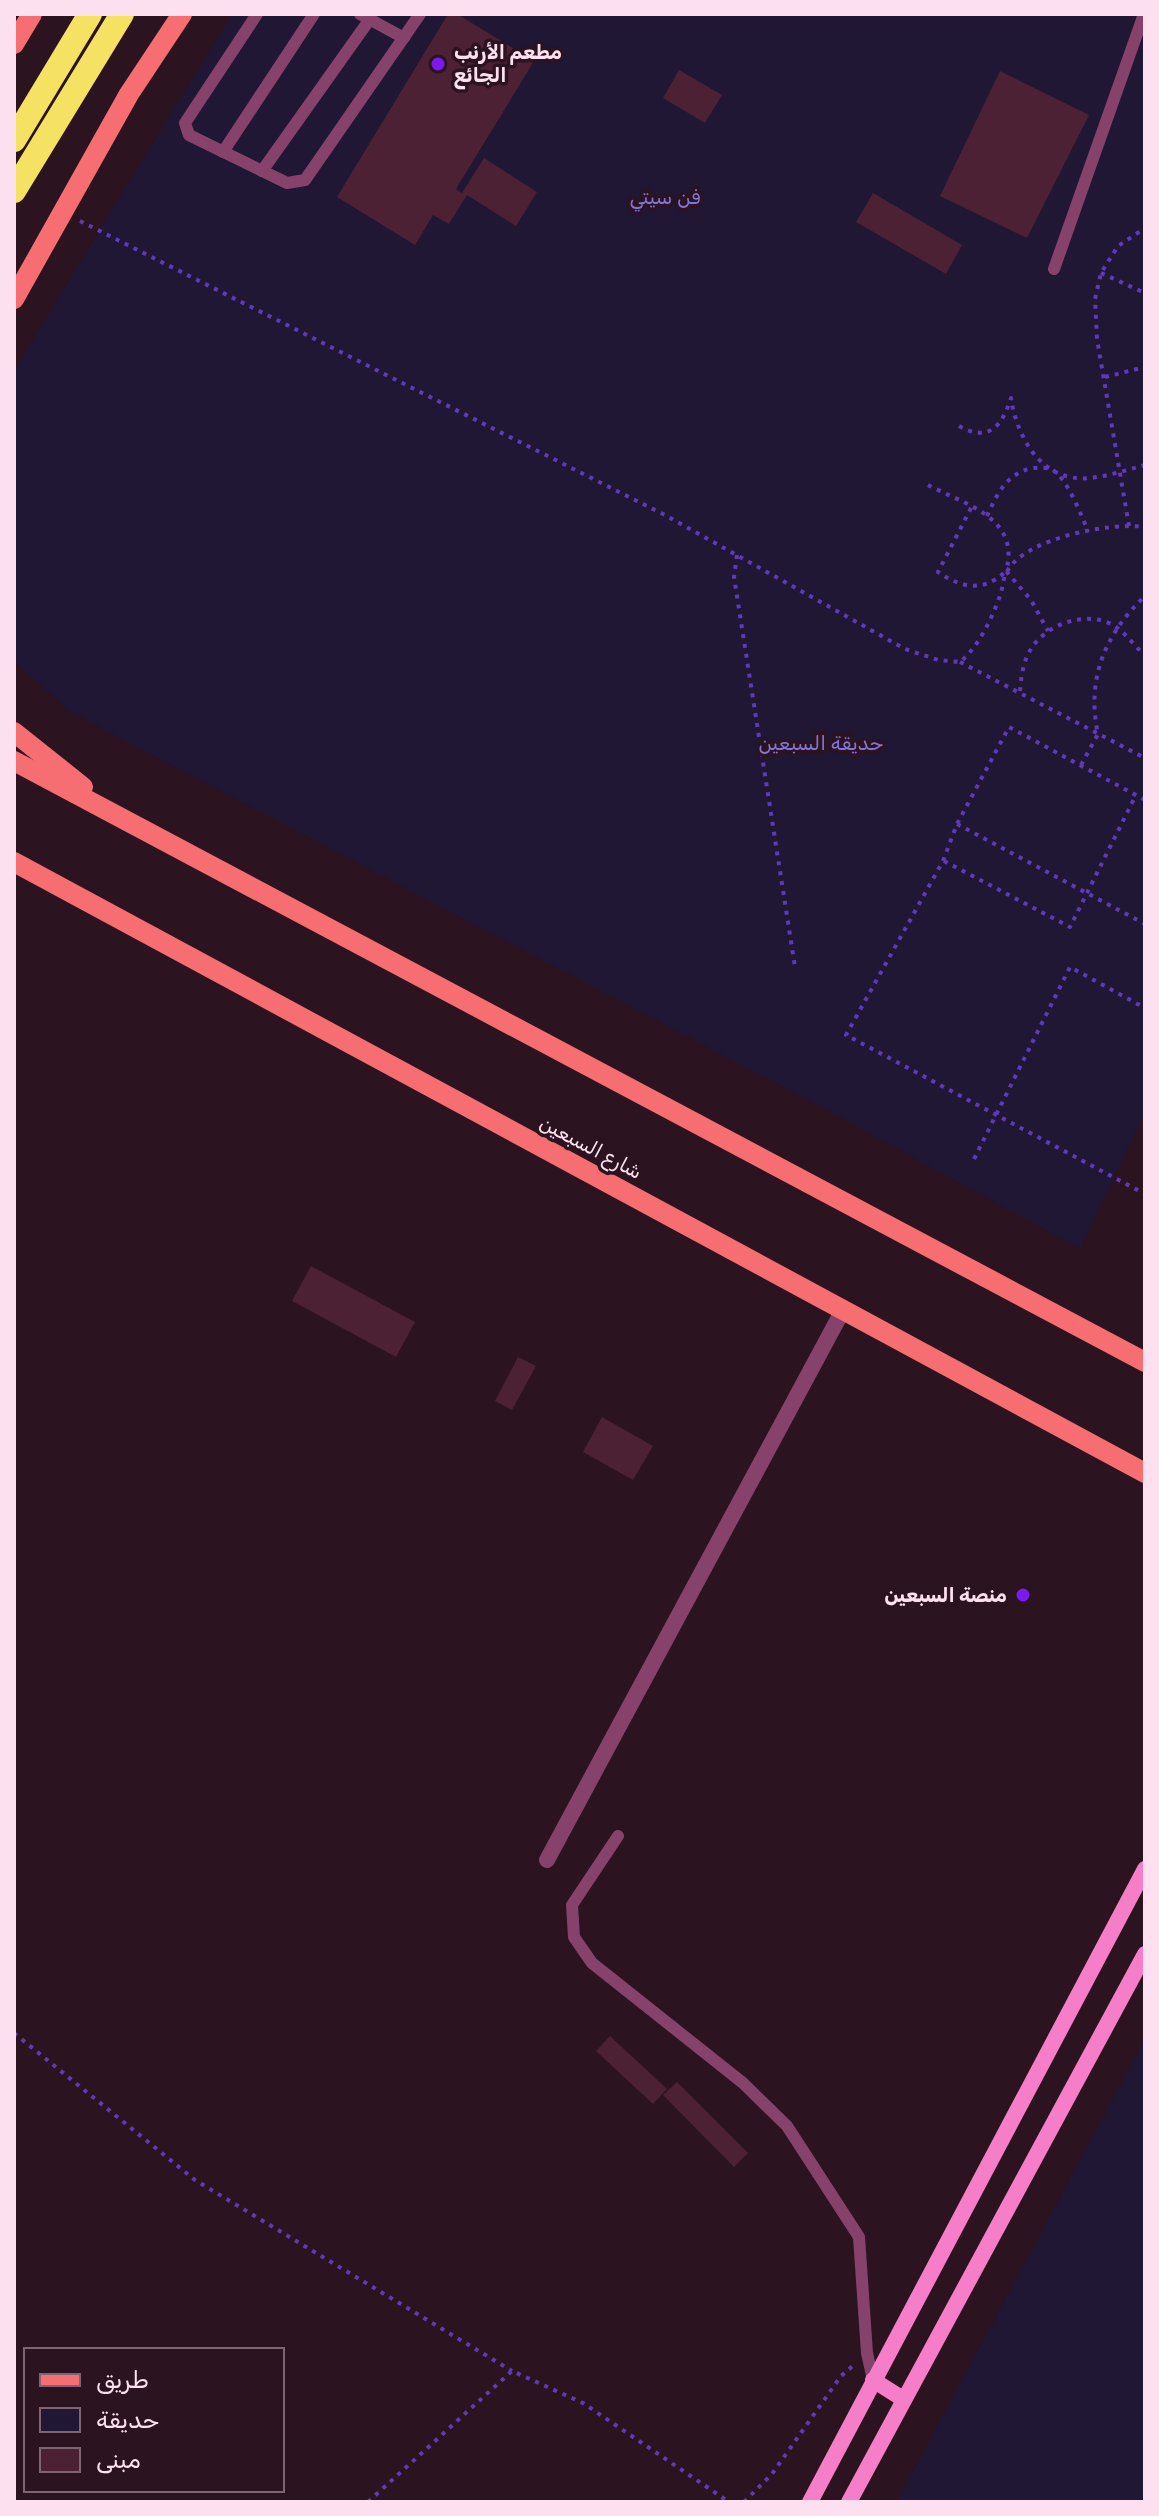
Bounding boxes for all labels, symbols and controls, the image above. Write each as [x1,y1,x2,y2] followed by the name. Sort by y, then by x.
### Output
[454,40,562,90] place label: مطعم الأرنب الجائع
[429,55,447,73] marker: مطعم الأرنب الجائع
[629,185,701,212] park label: فن سيتي
[758,731,884,755] park label: حديقة السبعين
[535,1110,646,1186] street label: شارع السبعين
[885,1583,1007,1607] place label: منصة السبعين
[1014,1586,1032,1604] marker: منصة السبعين
[24,2348,284,2492] legend
[96,2366,149,2394] text: طريق
[96,2406,159,2434] text: حديقة
[96,2446,141,2474] text: مبنى

